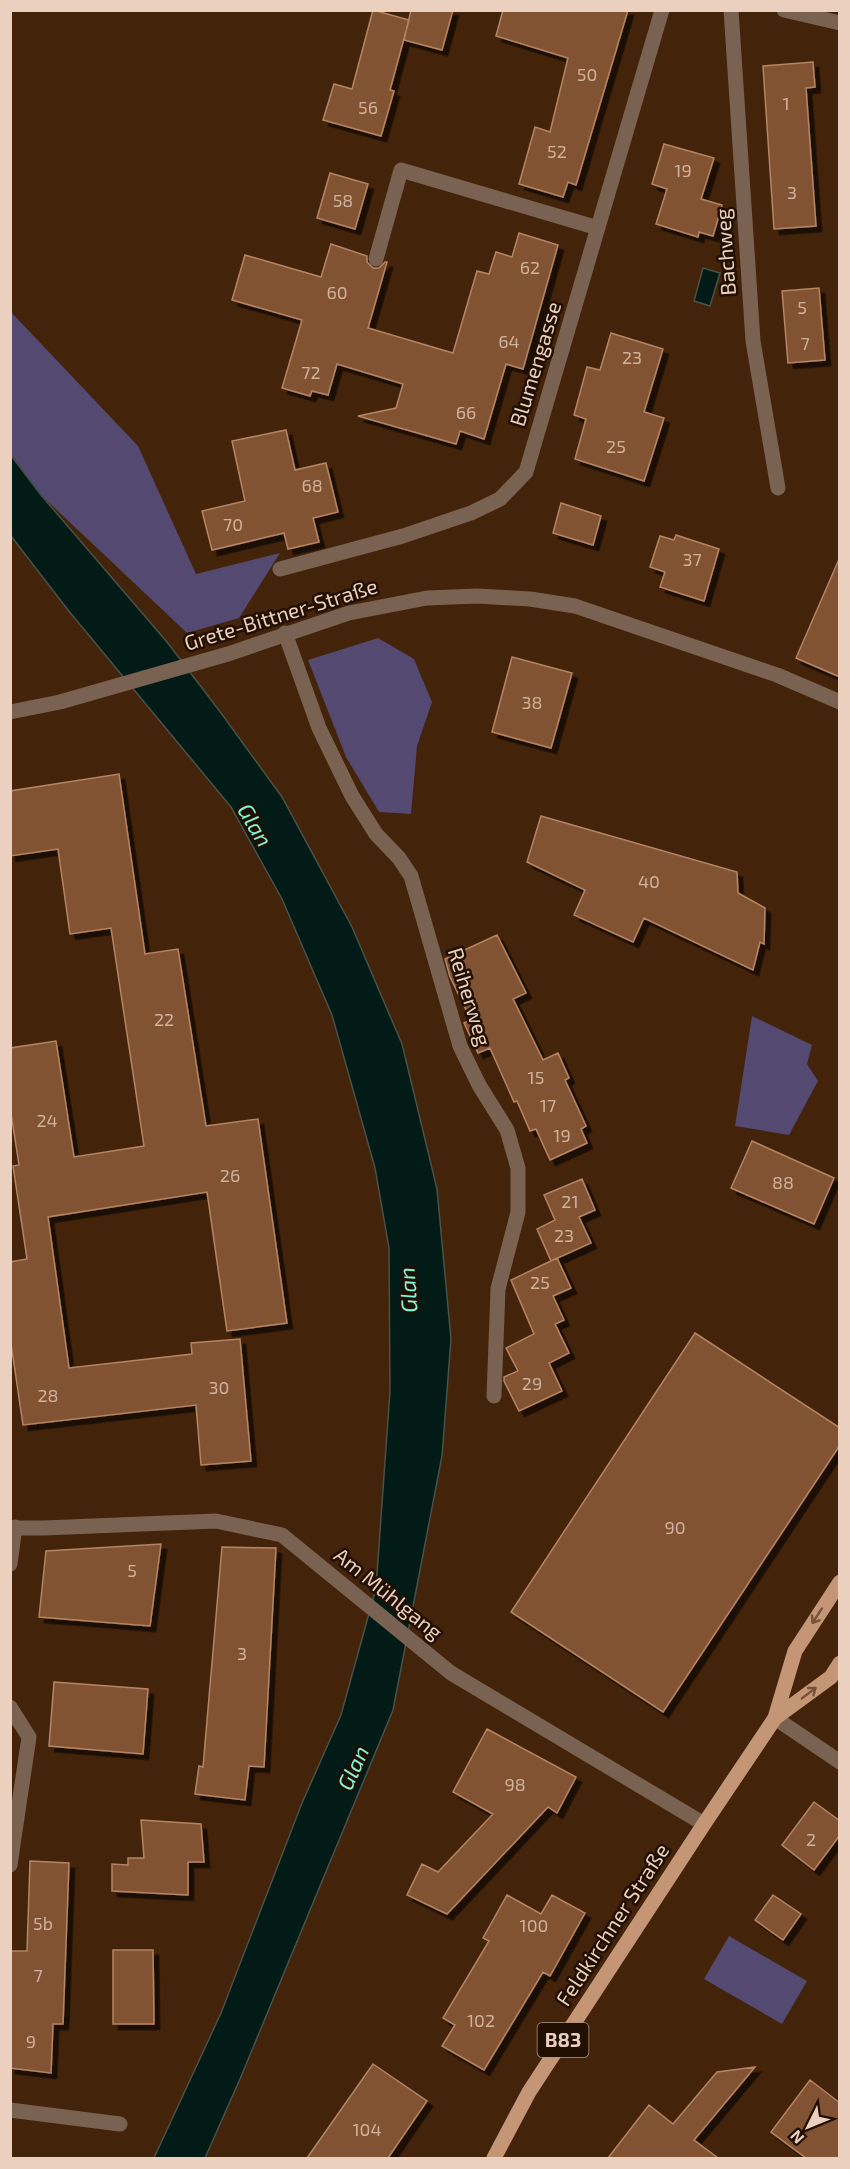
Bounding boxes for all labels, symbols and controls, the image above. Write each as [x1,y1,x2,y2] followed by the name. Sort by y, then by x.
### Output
[577,63,597,85] house number: 50
[782,92,790,114] house number: 1
[358,96,378,118] house number: 56
[547,140,567,162] house number: 52
[674,159,692,181] house number: 19
[787,181,797,203] house number: 3
[333,189,353,211] house number: 58
[709,207,740,297] street label: Bachweg
[520,256,540,278] house number: 62
[326,281,348,303] house number: 60
[797,296,807,318] house number: 5
[504,298,565,429] street label: Blumengasse
[498,330,520,352] house number: 64
[800,332,810,354] house number: 7
[622,346,642,368] house number: 23
[301,361,321,383] house number: 72
[456,401,476,423] house number: 66
[606,435,626,457] house number: 25
[301,474,323,496] house number: 68
[223,513,243,535] house number: 70
[682,548,702,570] house number: 37
[181,572,380,655] street label: Grete-Bittner-Straße
[522,691,542,713] house number: 38
[233,798,279,851] water label: Glan
[638,870,660,892] house number: 40
[444,944,497,1049] street label: Reiherweg
[154,1008,174,1030] house number: 22
[528,1066,544,1088] house number: 15
[540,1094,556,1116] house number: 17
[36,1109,58,1131] house number: 24
[553,1124,571,1146] house number: 19
[220,1164,240,1186] house number: 26
[772,1171,794,1193] house number: 88
[561,1190,579,1212] house number: 21
[554,1224,574,1246] house number: 23
[392,1266,422,1314] water label: Glan
[530,1271,550,1293] house number: 25
[522,1372,542,1394] house number: 29
[209,1376,229,1398] house number: 30
[37,1384,59,1406] house number: 28
[664,1516,686,1538] house number: 90
[330,1542,448,1644] street label: Am Mühlgang
[127,1559,137,1581] house number: 5
[811,1607,823,1624] one-way arrow
[237,1642,247,1664] house number: 3
[801,1686,817,1699] one-way arrow
[331,1742,373,1794] water label: Glan
[504,1773,526,1795] house number: 98
[806,1828,816,1850] house number: 2
[550,1838,673,2010] street label: Feldkirchner Straße
[33,1912,53,1934] house number: 5b
[520,1914,548,1936] house number: 100
[33,1964,43,1986] house number: 7
[467,2009,495,2031] house number: 102
[538,2023,588,2057] road number: B83
[26,2030,36,2052] house number: 9
[778,2097,838,2157] north arrow
[352,2118,382,2140] house number: 104
[786,2127,808,2148] text: N

